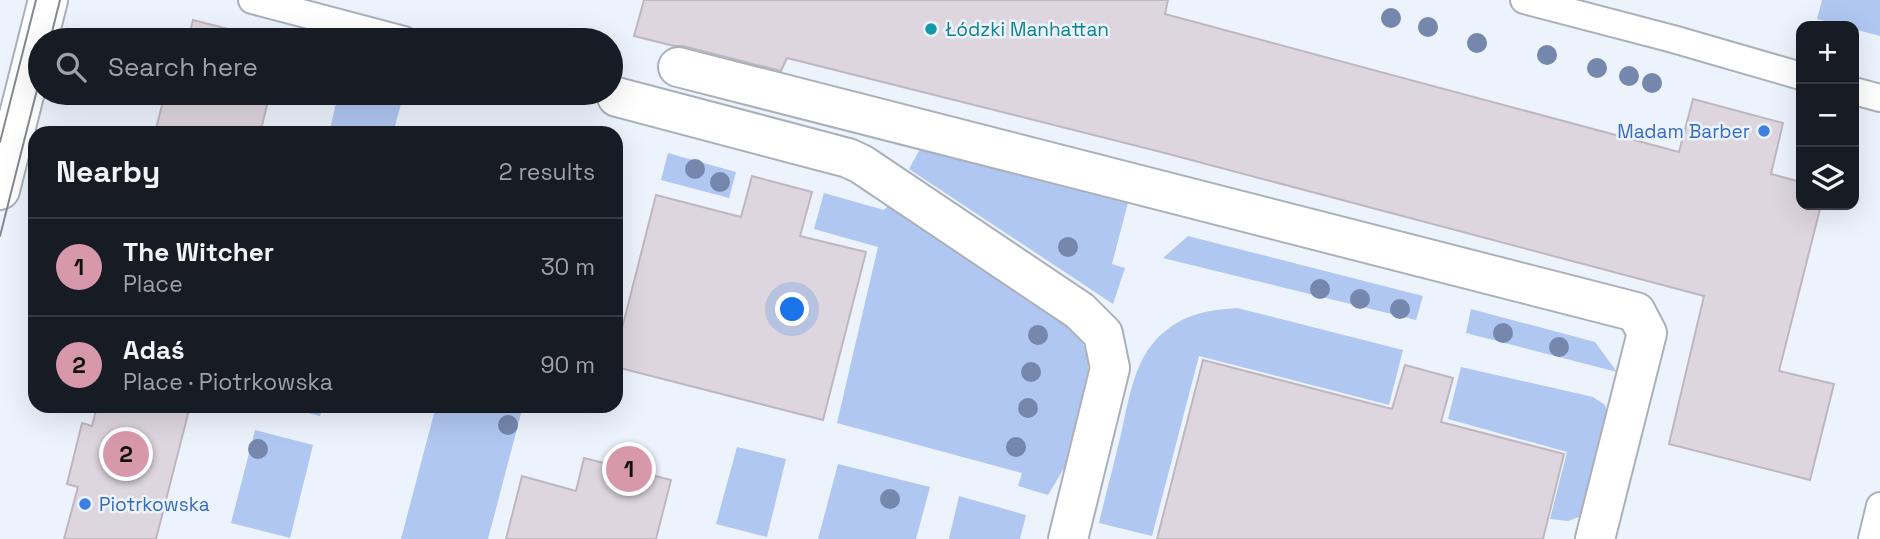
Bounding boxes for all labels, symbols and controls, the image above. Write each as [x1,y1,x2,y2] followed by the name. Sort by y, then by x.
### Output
[945,17,1109,42] place label: Łódzki Manhattan
[923,21,939,37] marker: Łódzki Manhattan
[1796,21,1859,210] map controls
[1796,21,1859,84] button: +
[28,28,623,105] search box
[52,48,90,86] icon: search
[108,50,258,84] text: Search here
[1796,84,1859,147] button: −
[1617,119,1750,144] place label: Madam Barber
[1756,123,1772,139] marker: Madam Barber
[1796,147,1859,210] button: layers
[56,152,160,191] text: Nearby
[499,157,595,187] text: 2 results
[123,235,274,269] text: The Witcher
[74,252,84,282] text: 1
[541,252,595,282] text: 30 m
[123,269,183,299] text: Place
[775,292,809,326] your location
[123,333,185,367] text: Adaś
[72,350,86,380] text: 2
[540,350,595,380] text: 90 m
[123,367,333,397] text: Place · Piotrkowska
[103,428,149,480] pin: 2
[606,443,652,495] pin: 1
[99,492,210,517] place label: Piotrkowska
[77,496,93,512] marker: Piotrkowska

